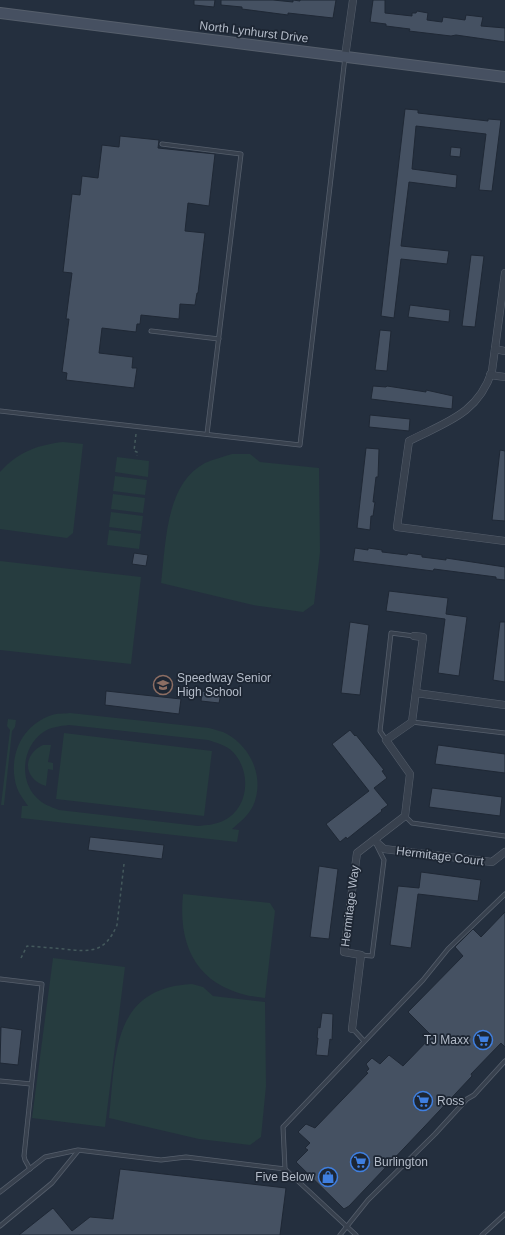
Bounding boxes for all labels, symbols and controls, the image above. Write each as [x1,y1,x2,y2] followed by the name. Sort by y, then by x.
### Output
[199,18,310,46] street label: North Lynhurst Drive
[177,671,271,699] place label: Speedway Senior High School
[152,674,174,696] school or university icon: Speedway Senior High School
[395,844,485,868] street label: Hermitage Court
[338,864,362,948] street label: Hermitage Way
[472,1029,494,1051] supermarket icon: TJ Maxx
[424,1033,469,1047] place label: TJ Maxx
[412,1090,434,1112] supermarket icon: Ross
[437,1094,464,1108] place label: Ross
[349,1151,371,1173] supermarket icon: Burlington
[374,1155,428,1169] place label: Burlington
[317,1166,339,1188] shop icon: Five Below
[255,1170,314,1184] place label: Five Below

